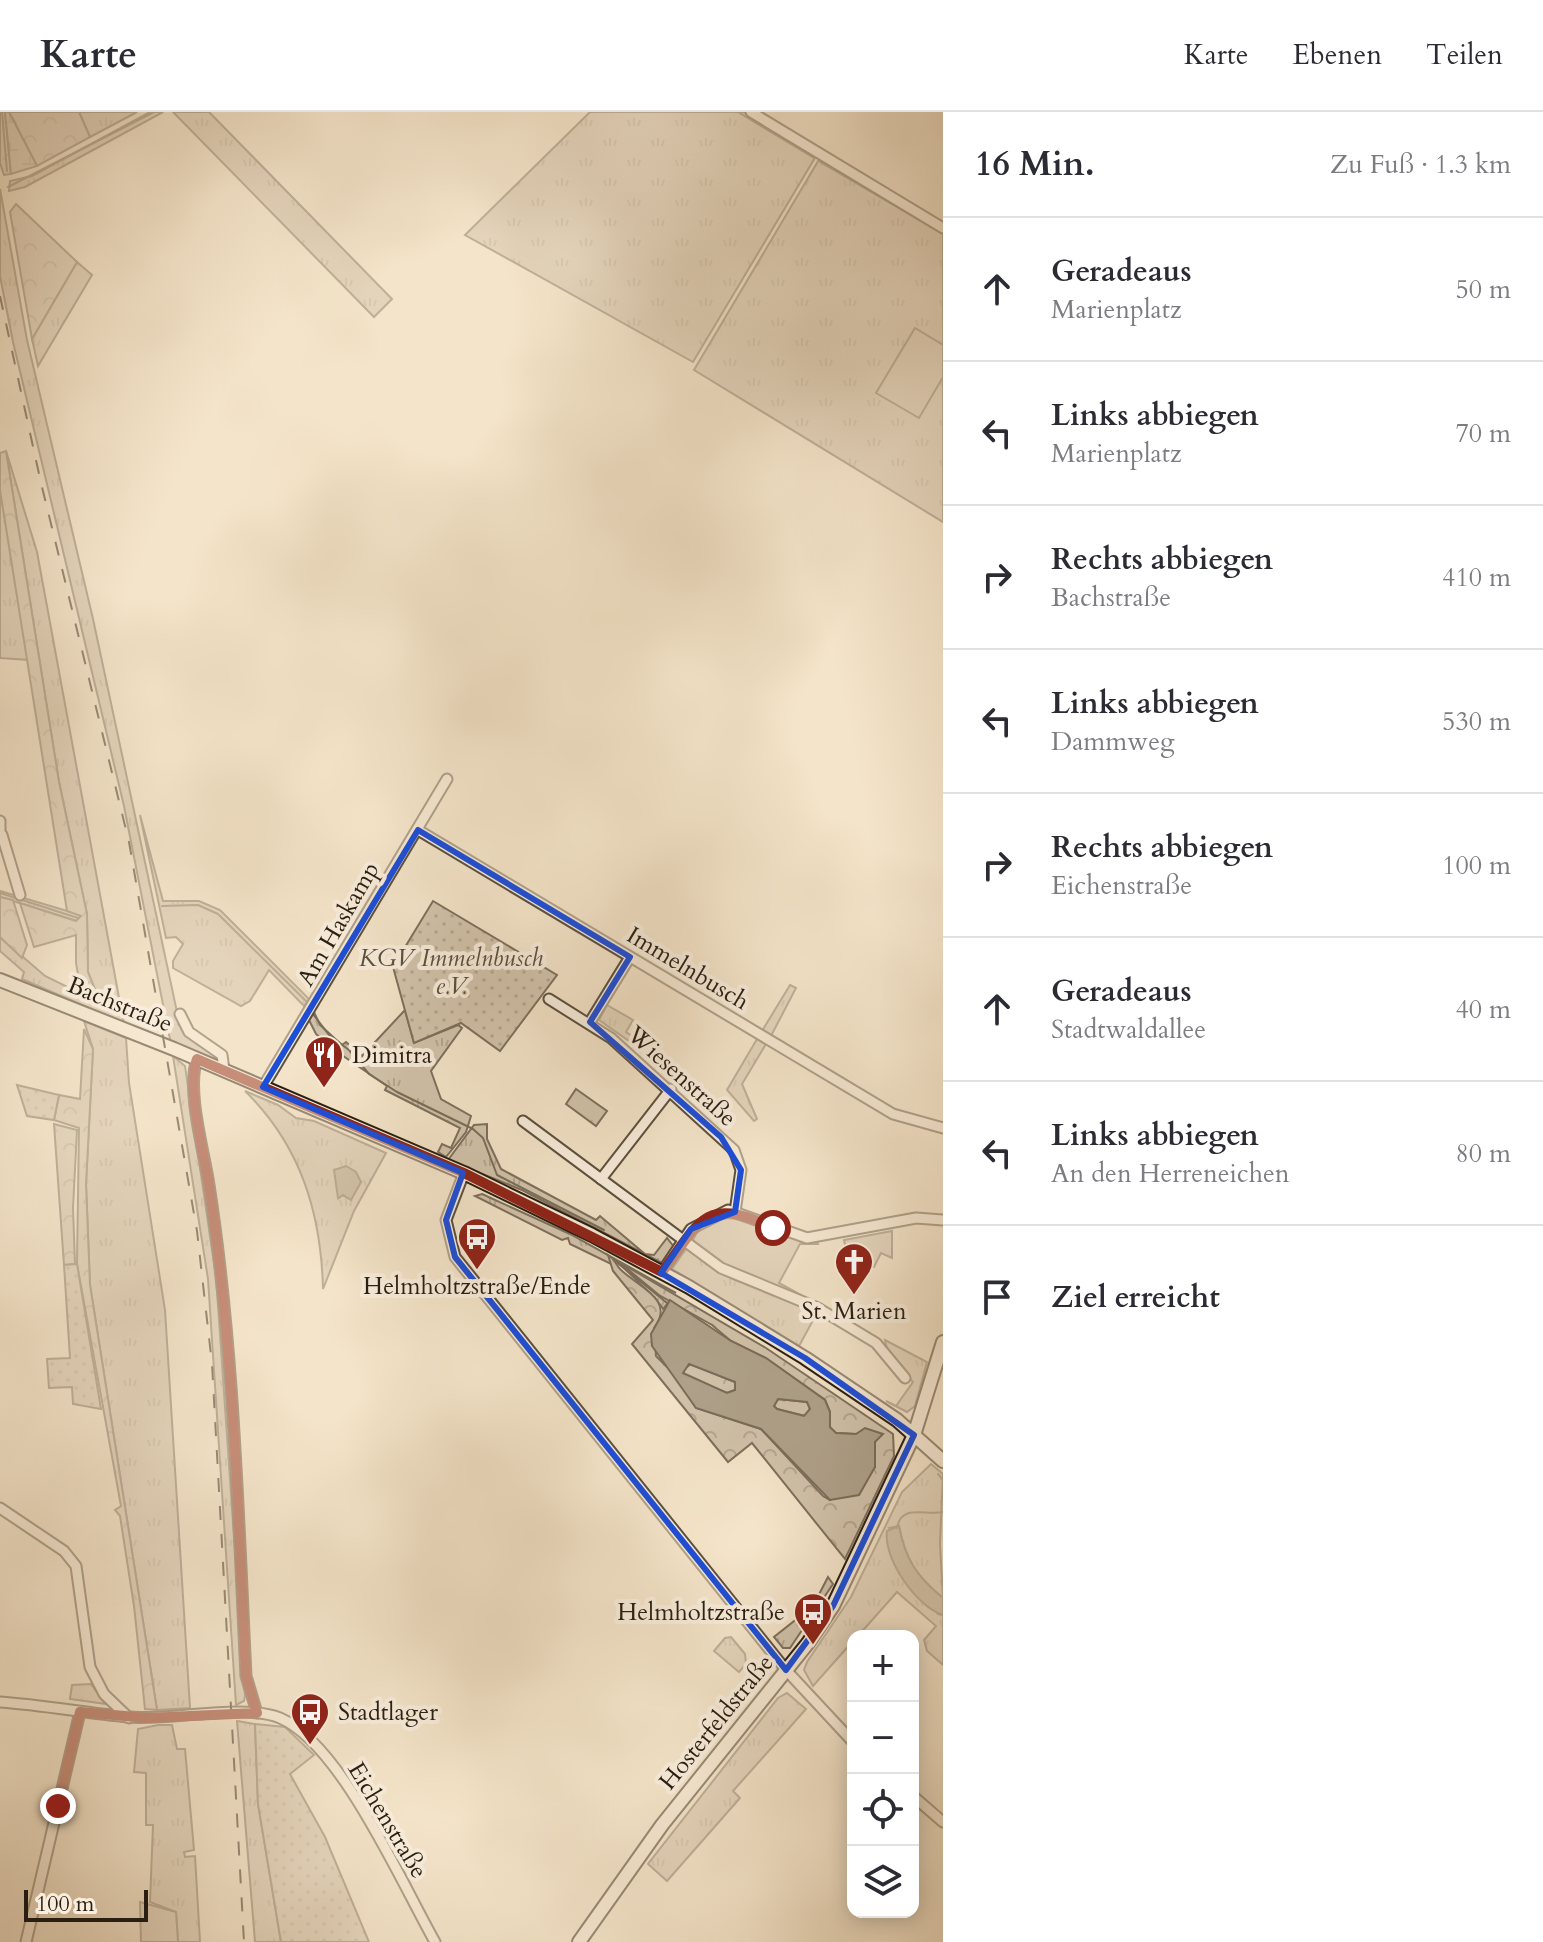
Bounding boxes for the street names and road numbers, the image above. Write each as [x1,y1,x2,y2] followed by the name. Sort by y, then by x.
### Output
[290,856,387,992] street label: Am Haskamp
[620,919,755,1018] street label: Immelnbusch
[62,968,177,1041] street label: Bachstraße
[619,1018,743,1134] street label: Wiesenstraße
[652,1648,781,1797] street label: Hosterfeldstraße
[340,1756,435,1885] street label: Eichenstraße

